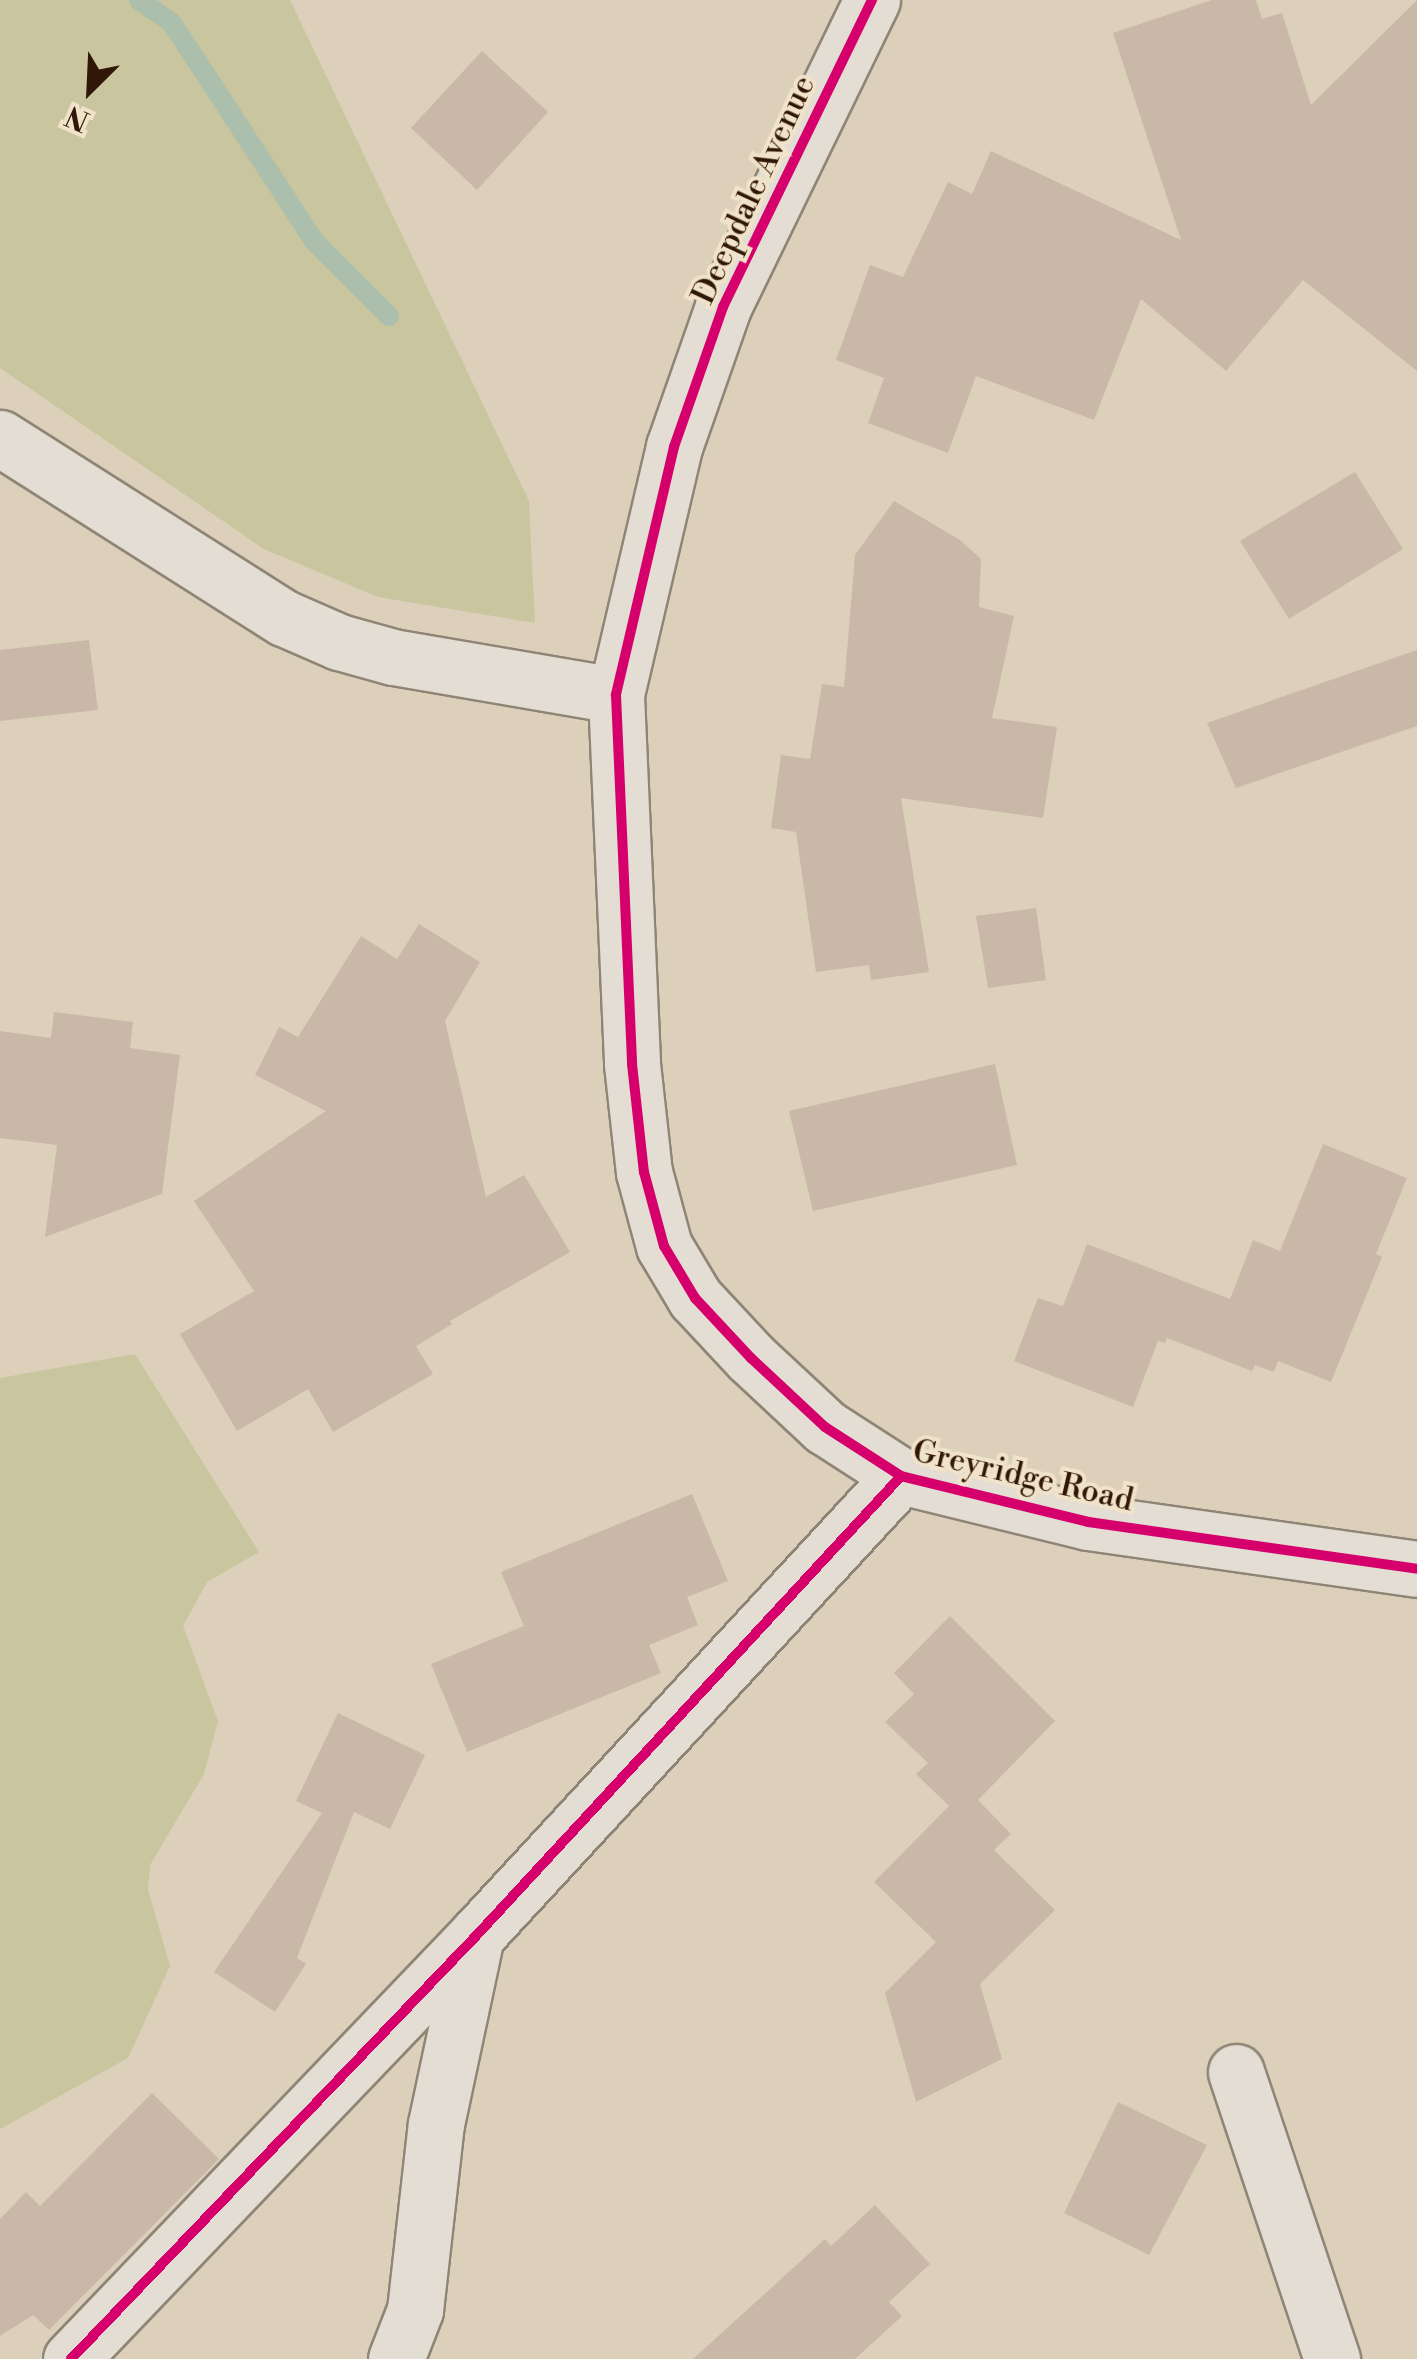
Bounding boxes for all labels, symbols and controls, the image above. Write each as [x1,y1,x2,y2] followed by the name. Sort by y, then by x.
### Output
[40,40,140,140] north arrow
[684,70,824,310] street label: Deepdale Avenue
[60,97,95,138] text: N
[909,1432,1137,1520] street label: Greyridge Road

